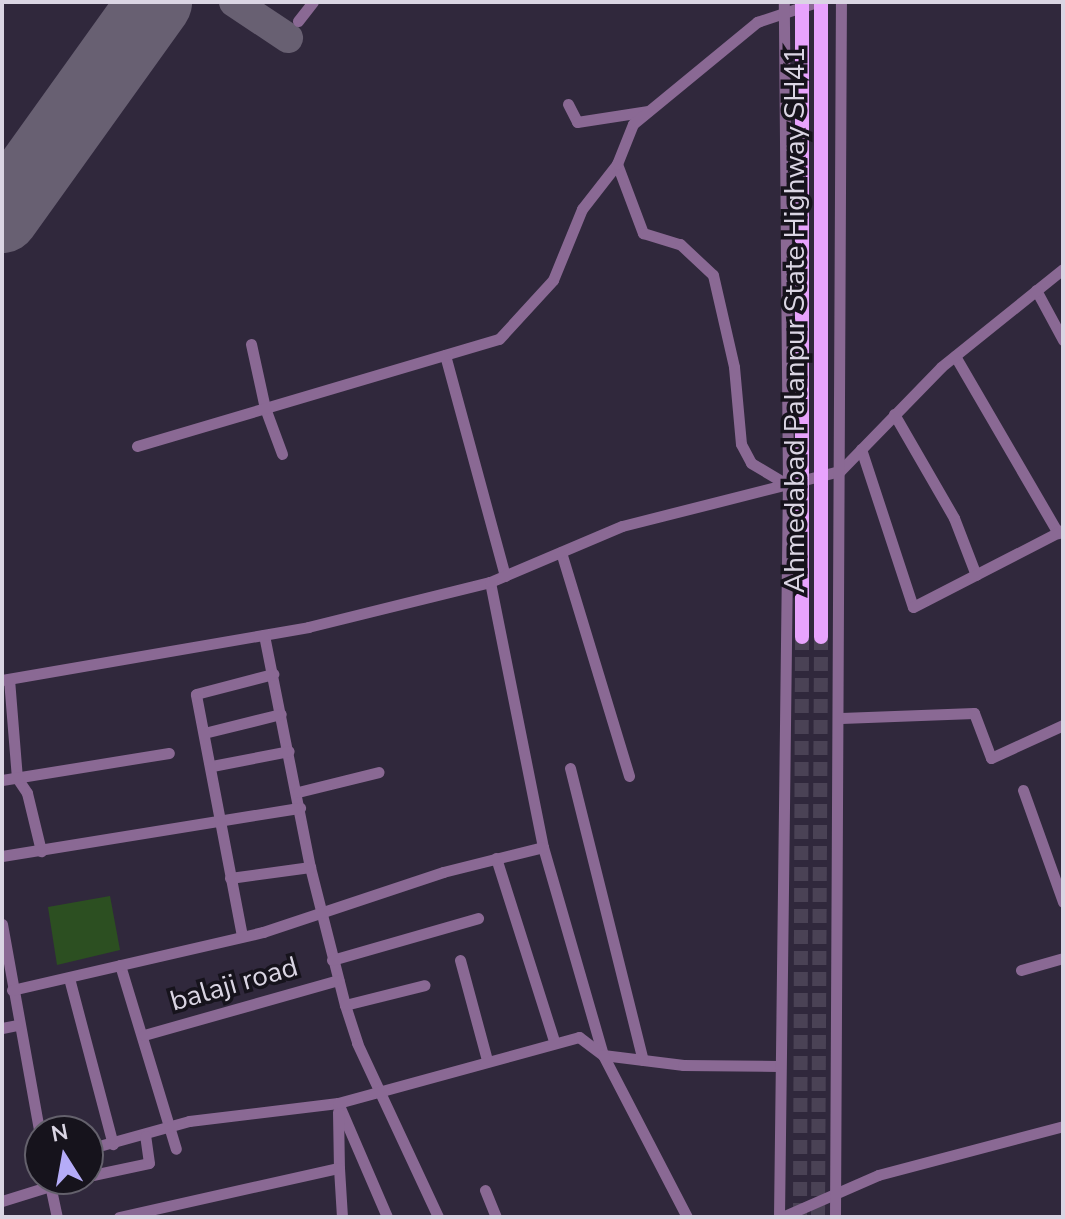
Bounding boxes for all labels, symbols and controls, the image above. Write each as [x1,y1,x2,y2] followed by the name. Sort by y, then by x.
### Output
[778,47,812,593] street label: Ahmedabad Palanpur State Highway SH41
[166,950,302,1018] street label: balaji road
[24,1115,104,1195] north arrow
[49,1117,71,1150] text: N

